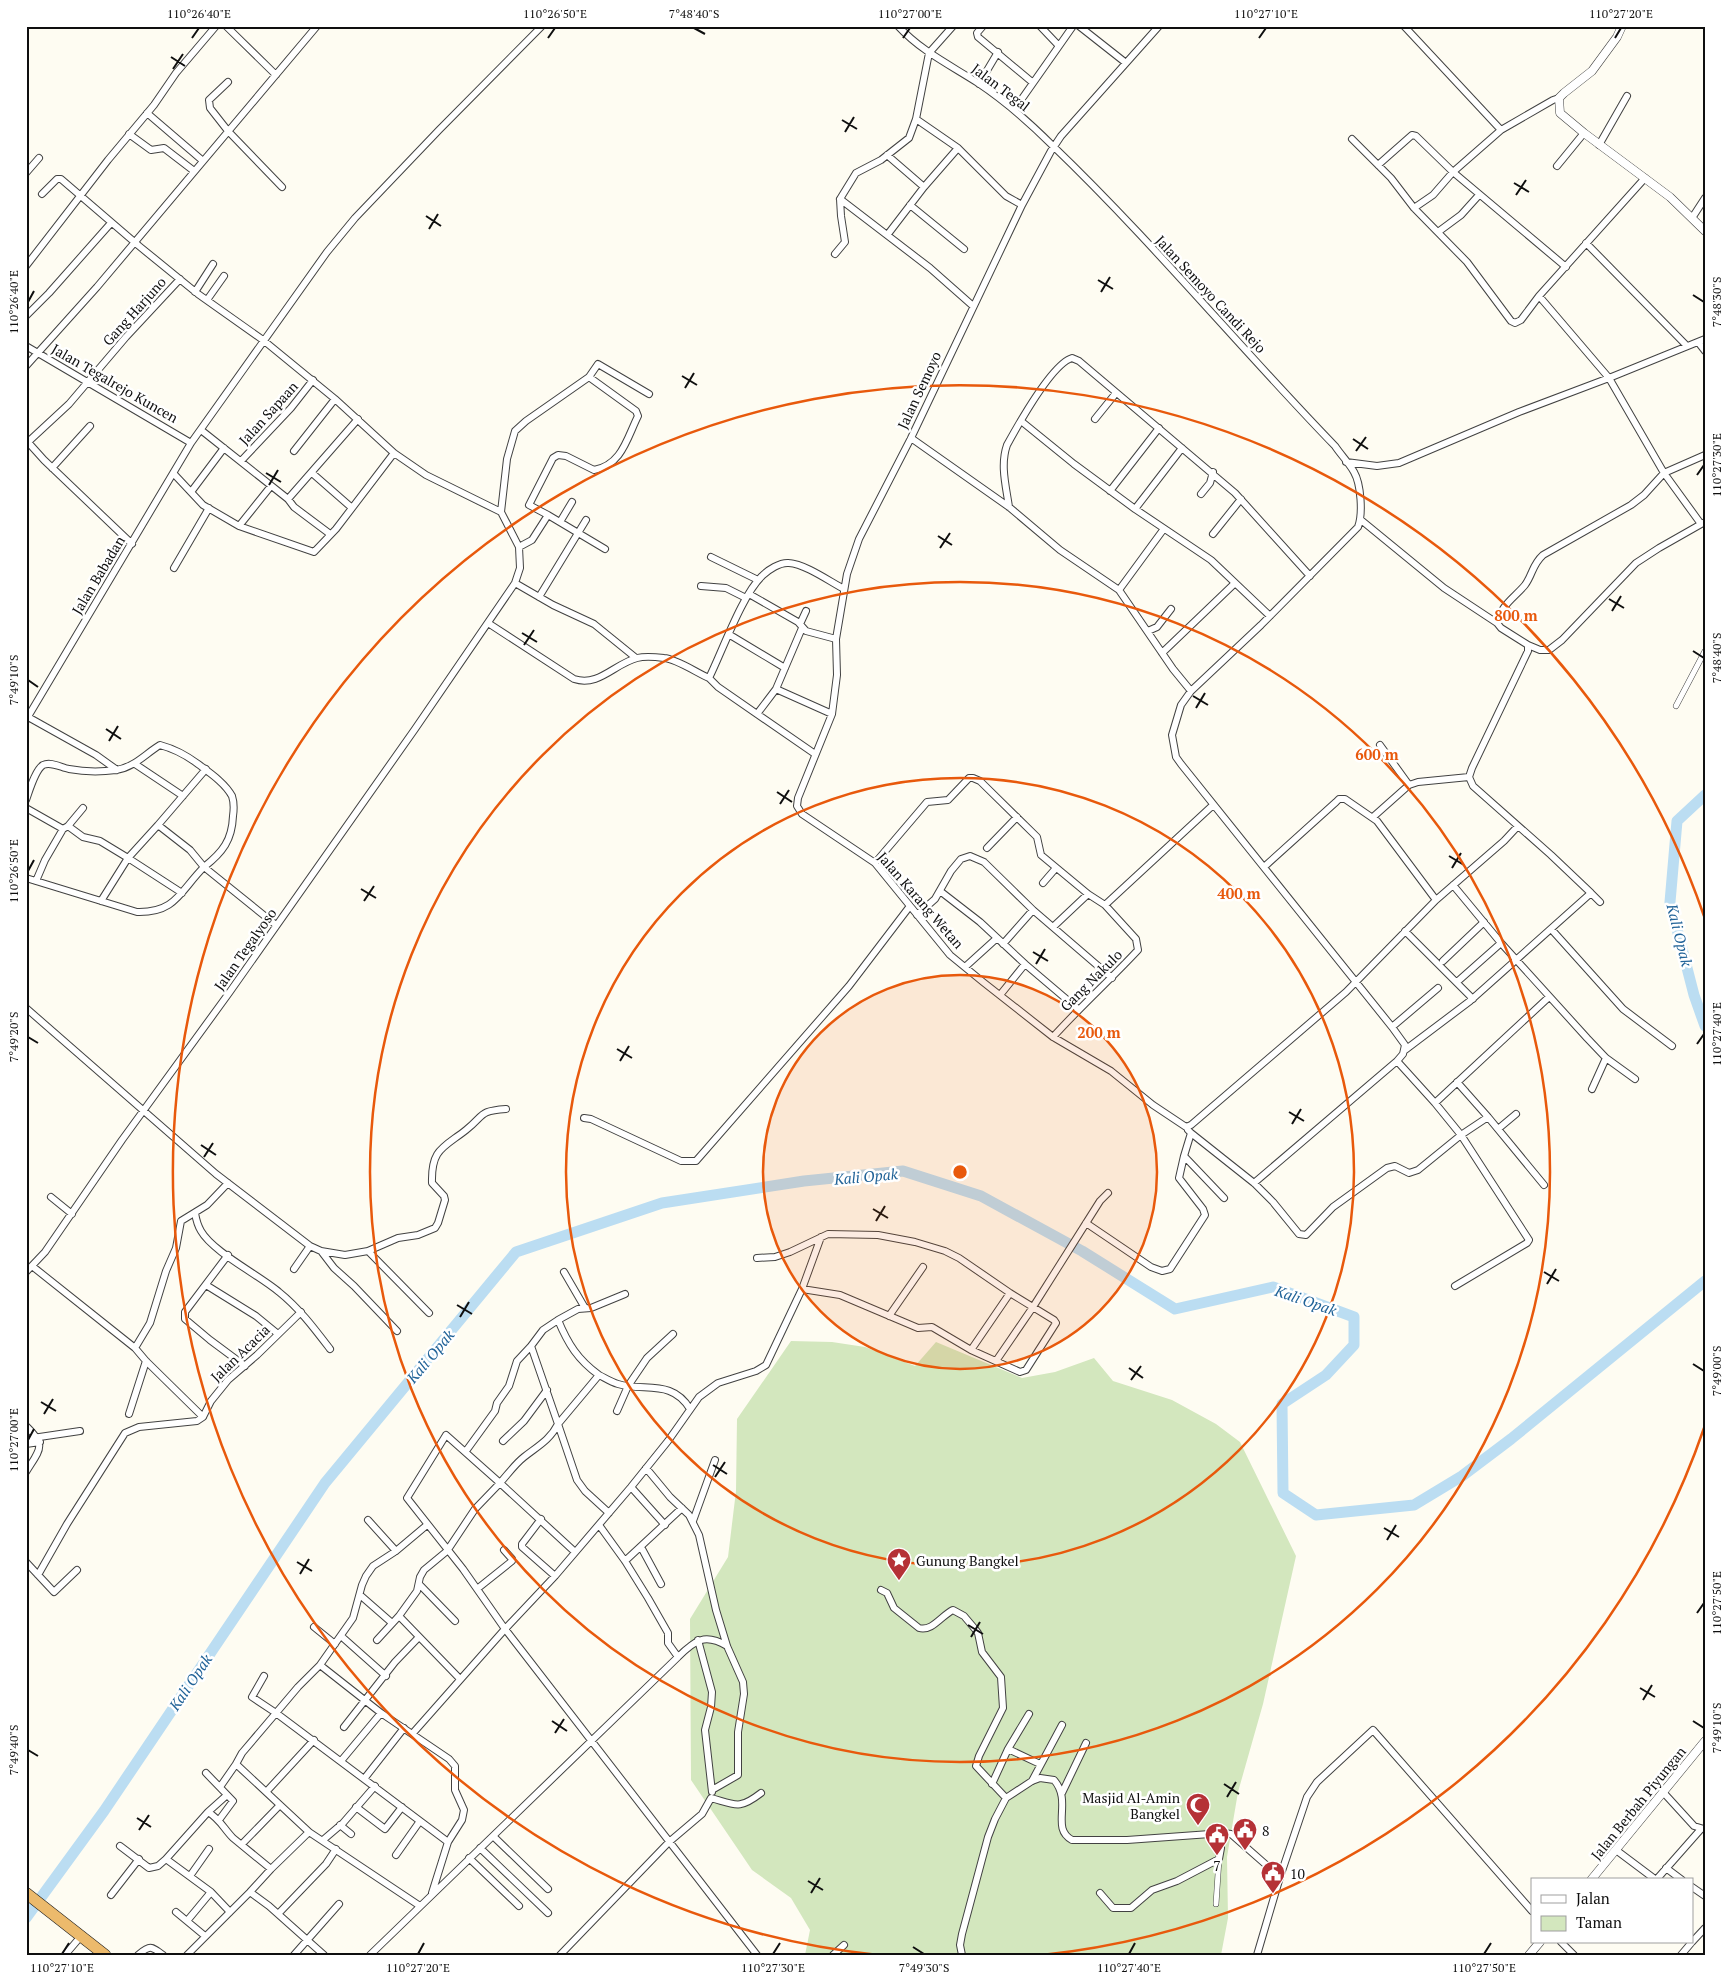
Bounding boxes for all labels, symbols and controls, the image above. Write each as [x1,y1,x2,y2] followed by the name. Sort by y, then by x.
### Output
[167,6,231,21] text: 110°26'40"E
[523,6,587,21] text: 110°26'50"E
[669,6,719,21] text: 7°48'40"S
[878,6,942,21] text: 110°27'00"E
[1234,6,1298,21] text: 110°27'10"E
[1589,6,1653,21] text: 110°27'20"E
[968,59,1034,115] street label: Jalan Tegal
[1151,231,1271,357] street label: Jalan Semoyo Candi Rejo
[6,270,21,334] text: 110°26'40"E
[98,272,170,350] street label: Gang Harjuno
[1709,277,1724,327] text: 7°48'30"S
[48,339,182,427] street label: Jalan Tegalrejo Kuncen
[893,348,945,432] street label: Jalan Semoyo
[234,376,302,449] street label: Jalan Sapaan
[1709,433,1724,497] text: 110°27'30"E
[67,532,129,618] street label: Jalan Babadan
[1494,605,1538,625] text: 800 m
[1709,633,1724,683] text: 7°48'40"S
[6,655,21,705] text: 7°49'10"S
[1355,744,1399,764] text: 600 m
[6,839,21,903] text: 110°26'50"E
[874,848,969,953] street label: Jalan Karang Wetan
[1217,883,1261,903] text: 400 m
[1662,901,1698,969] water label: Kali Opak
[209,904,281,994] street label: Jalan Tegalyoso
[1056,945,1126,1015] street label: Gang Nakulo
[1709,1002,1724,1066] text: 110°27'40"E
[6,1012,21,1062] text: 7°49'20"S
[1077,1022,1121,1042] text: 200 m
[832,1163,899,1189] water label: Kali Opak
[951,1163,969,1181] centre of rings
[1272,1280,1340,1320] water label: Kali Opak
[206,1320,274,1386] street label: Jalan Acacia
[401,1325,459,1388] water label: Kali Opak
[1709,1346,1724,1396] text: 7°49'00"S
[6,1408,21,1472] text: 110°27'00"E
[886,1547,912,1581] place icon: Gunung Bangkel
[916,1551,1019,1570] place label: Gunung Bangkel
[1709,1571,1724,1635] text: 110°27'50"E
[163,1649,217,1715] water label: Kali Opak
[1709,1703,1724,1753] text: 7°49'10"S
[6,1725,21,1775] text: 7°49'40"S
[1586,1742,1690,1864] street label: Jalan Berbah Piyungan
[1082,1788,1181,1823] place label: Masjid Al-Amin Bangkel
[1185,1792,1211,1826] mosque icon: Masjid Al-Amin Bangkel
[1232,1817,1258,1851] public building icon: 8
[1262,1821,1269,1840] place label: 8
[1204,1822,1230,1856] public building icon: 7
[1213,1856,1221,1875] place label: 7
[1260,1860,1286,1894] public building icon: 10
[1290,1864,1305,1883] place label: 10
[1531,1878,1694,1944] legend
[1576,1888,1610,1908] text: Jalan
[1576,1912,1622,1932] text: Taman
[30,1960,94,1975] text: 110°27'10"E
[386,1960,450,1975] text: 110°27'20"E
[741,1960,805,1975] text: 110°27'30"E
[899,1960,949,1975] text: 7°49'30"S
[1097,1960,1161,1975] text: 110°27'40"E
[1452,1960,1516,1975] text: 110°27'50"E

